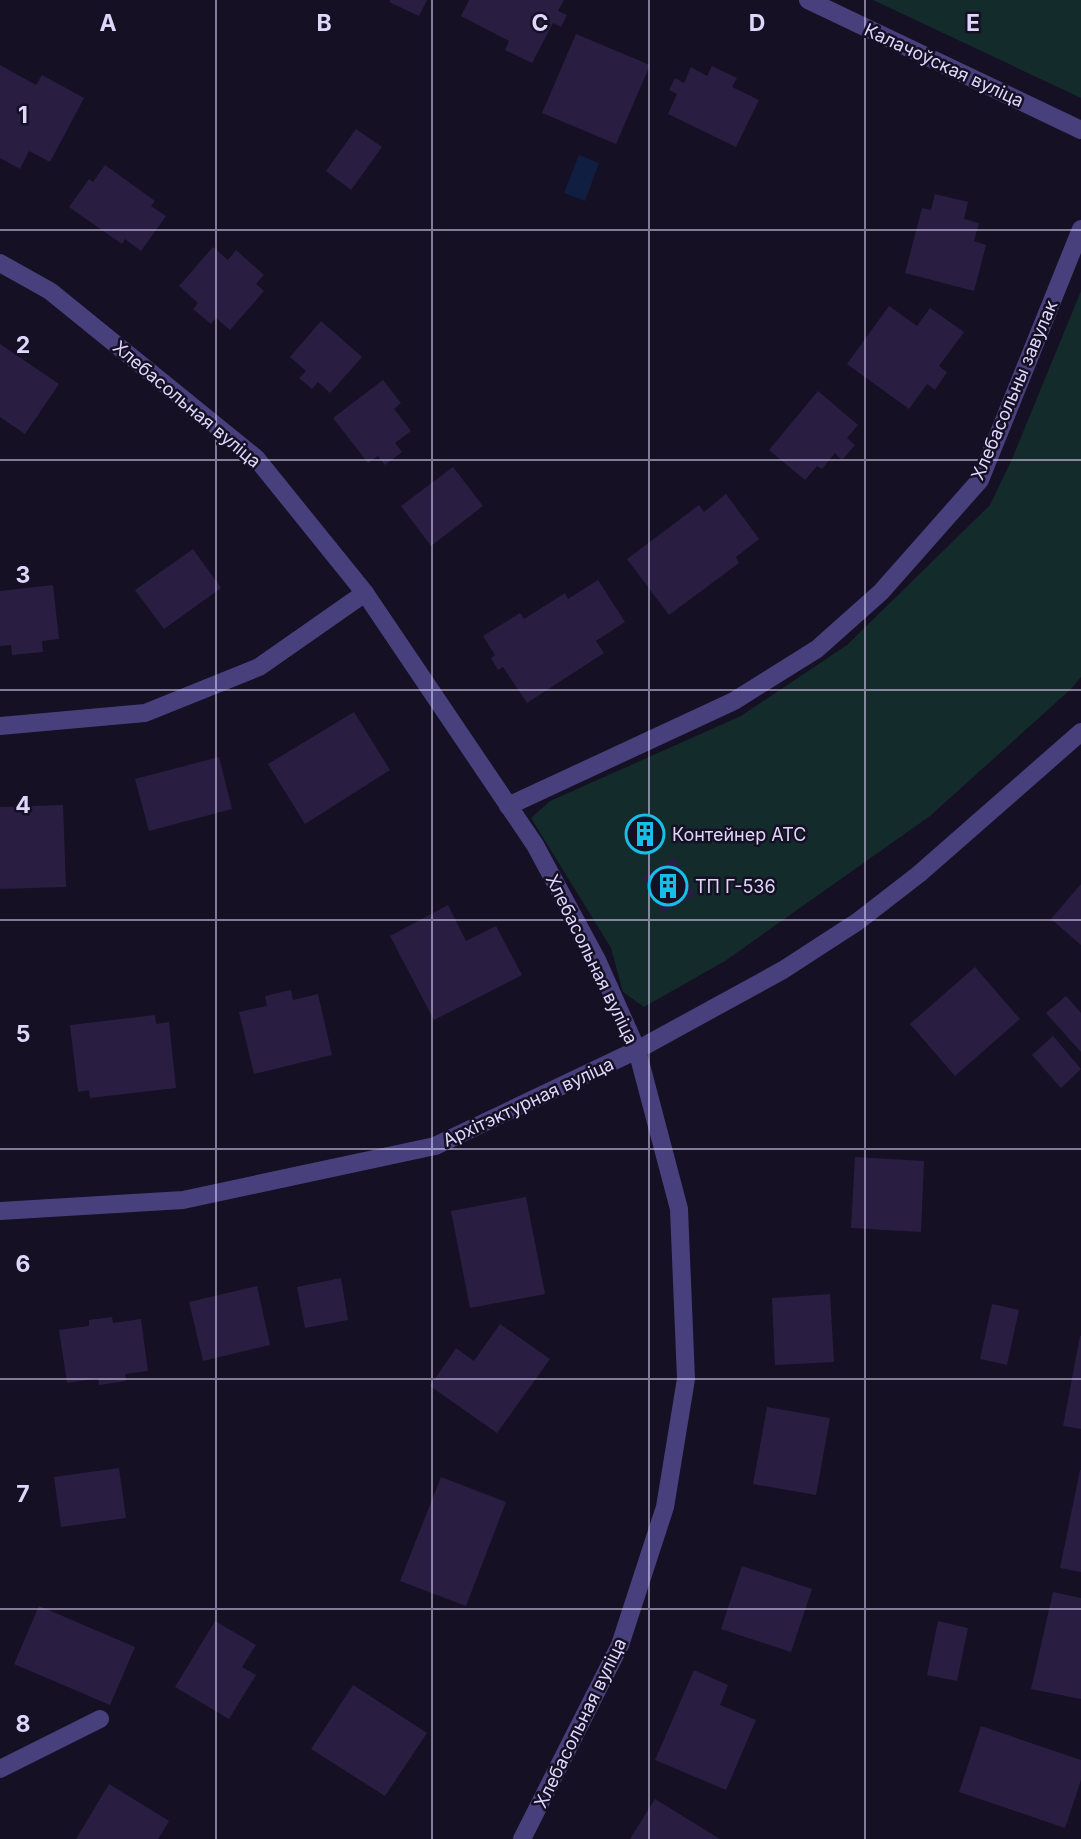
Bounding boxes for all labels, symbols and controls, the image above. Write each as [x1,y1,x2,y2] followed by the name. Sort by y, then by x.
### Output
[99,9,117,37] text: A
[316,9,332,37] text: B
[531,9,549,37] text: C
[749,9,765,37] text: D
[966,9,980,37] text: E
[861,19,1027,111] street label: Калачоўская вуліца
[18,101,28,129] text: 1
[967,297,1061,483] street label: Хлебасольны завулак
[16,331,30,359] text: 2
[109,336,265,472] street label: Хлебасольная вуліца
[16,561,30,589] text: 3
[15,791,31,819] text: 4
[624,813,666,855] building icon: Контейнер АТС
[672,824,806,845] place label: Контейнер АТС
[647,865,689,907] building icon: ТП Г-536
[542,871,642,1047] street label: Хлебасольная вуліца
[695,876,776,897] place label: ТП Г-536
[16,1020,30,1048] text: 5
[439,1053,617,1151] street label: Архітэктурная вуліца
[16,1250,30,1278] text: 6
[16,1480,30,1508] text: 7
[530,1635,630,1811] street label: Хлебасольная вуліца
[16,1710,30,1738] text: 8

